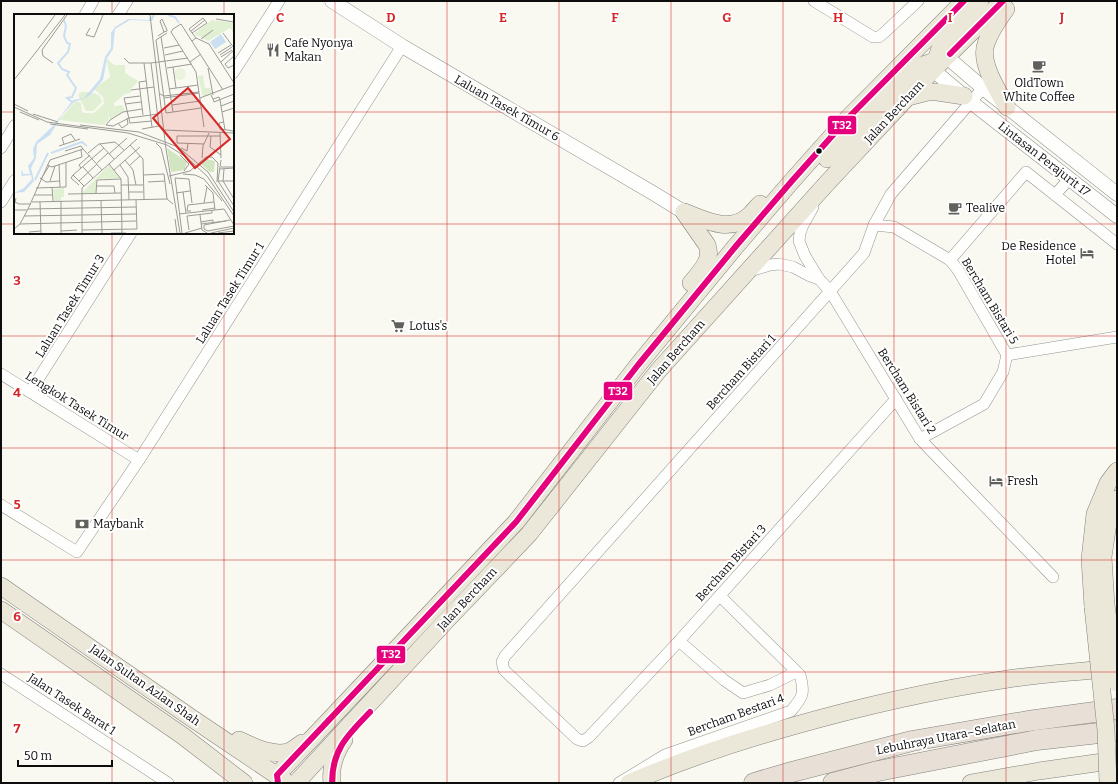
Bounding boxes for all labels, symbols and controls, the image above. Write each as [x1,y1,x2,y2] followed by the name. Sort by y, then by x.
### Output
[276,10,284,25] text: C
[386,10,396,25] text: D
[499,10,507,25] text: E
[611,10,619,25] text: F
[722,10,732,25] text: G
[833,10,843,25] text: H
[948,10,953,25] text: I
[1059,10,1065,25] text: J
[14,14,234,234] inset map
[284,36,354,64] place label: Cafe Nyonya Makan
[265,42,281,58] restaurant icon: Cafe Nyonya Makan
[1031,58,1047,74] cafe icon: OldTown White Coffee
[452,72,562,144] street label: Laluan Tasek Timur 6
[1003,76,1075,104] place label: OldTown White Coffee
[861,77,927,147] street label: Jalan Bercham
[827,115,857,135] line badge: T32
[832,119,852,132] text: T32
[995,119,1093,199] street label: Lintasan Perajurit 17
[814,146,824,156] unlabelled marker
[947,200,963,216] cafe icon: Tealive
[966,201,1005,215] place label: Tealive
[1001,239,1077,267] place label: De Residence Hotel
[193,240,267,346] street label: Laluan Tasek Timur 1
[1079,245,1095,261] hotel icon: De Residence Hotel
[33,252,107,360] street label: Laluan Tasek Timur 3
[959,255,1021,347] street label: Bercham Bistari 5
[13,273,21,288] text: 3
[644,317,708,388] street label: Jalan Bercham
[390,318,406,334] supermarket icon: Lotus's
[409,319,448,333] place label: Lotus's
[703,331,779,413] street label: Bercham Bistari 1
[875,346,939,436] street label: Bercham Bistari 2
[23,369,132,444] street label: Lengkok Tasek Timur
[603,381,633,401] line badge: T32
[13,385,21,400] text: 4
[608,385,628,398] text: T32
[988,473,1004,489] hotel icon: Fresh
[1007,474,1039,488] place label: Fresh
[13,497,21,512] text: 5
[74,516,90,532] bank icon: Maybank
[93,517,144,531] place label: Maybank
[693,522,769,604] street label: Bercham Bistari 3
[434,564,500,634] street label: Jalan Bercham
[13,609,21,624] text: 6
[86,641,203,729] street label: Jalan Sultan Azlan Shah
[376,645,406,664] line badge: T32
[381,648,401,661] text: T32
[25,670,119,738] street label: Jalan Tasek Barat 1
[686,691,786,739] street label: Bercham Bestari 4
[875,717,1017,757] street label: Lebuhraya Utara–Selatan
[14,721,21,736] text: 7
[18,742,112,768] scale bar
[24,749,53,763] text: 50 m

